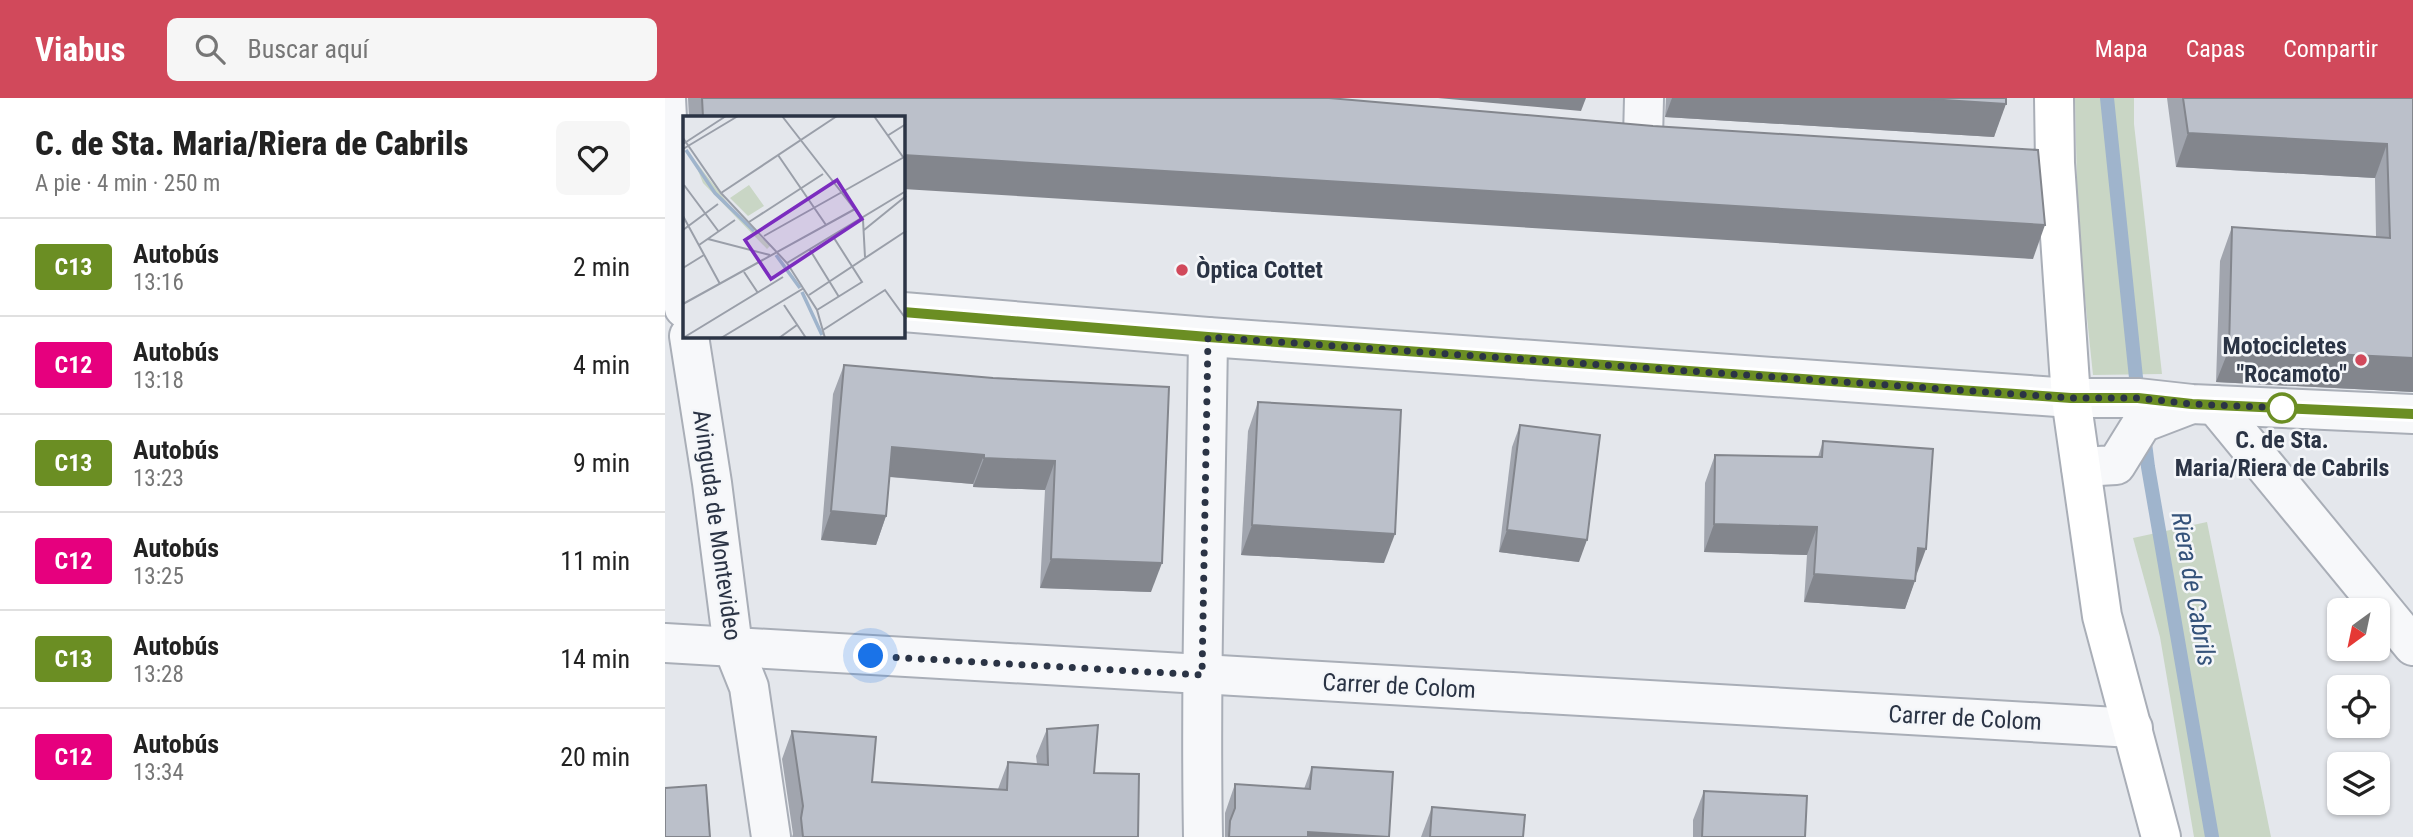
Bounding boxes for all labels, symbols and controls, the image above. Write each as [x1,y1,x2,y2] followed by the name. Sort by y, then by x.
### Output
[167,18,657,81] search box
[35,30,125,69] text: Viabus
[191,30,229,68] icon: search
[247,34,369,64] text: Buscar aquí
[2095,35,2148,63] text: Mapa
[2186,35,2245,63] text: Capas
[2283,35,2378,63] text: Compartir
[683,116,905,338] inset map
[556,121,630,195] button: heart
[35,124,468,163] text: C. de Sta. Maria/Riera de Cabrils
[35,170,220,197] text: A pie · 4 min · 250 m
[133,239,219,269] text: Autobús
[573,252,630,282] text: 2 min
[55,253,92,281] text: C13
[1196,256,1323,284] place label: Òptica Cottet
[1174,262,1190,278] marker: Òptica Cottet
[133,269,184,296] text: 13:16
[2223,332,2347,388] place label: Motocicletes "Rocamoto"
[133,337,219,367] text: Autobús
[573,350,630,380] text: 4 min
[55,351,92,379] text: C12
[2353,352,2369,368] marker: Motocicletes "Rocamoto"
[133,367,184,394] text: 13:18
[2267,393,2297,423] marker: C. de Sta. Maria/Riera de Cabrils
[687,408,747,642] street label: Avinguda de Montevideo
[2175,426,2389,482] place label: C. de Sta. Maria/Riera de Cabrils
[133,435,219,465] text: Autobús
[573,448,630,478] text: 9 min
[55,449,92,477] text: C13
[133,465,184,492] text: 13:23
[2166,510,2222,668] water label: Riera de Cabrils
[133,533,219,563] text: Autobús
[560,546,630,576] text: 11 min
[55,547,92,575] text: C12
[133,563,184,590] text: 13:25
[2327,598,2391,662] north arrow
[2327,598,2390,815] map controls
[133,631,219,661] text: Autobús
[853,638,888,673] your location
[560,644,630,674] text: 14 min
[55,645,92,673] text: C13
[133,661,184,688] text: 13:28
[1322,668,1476,704] street label: Carrer de Colom
[2327,675,2390,738] button: locate
[1888,700,2042,736] street label: Carrer de Colom
[133,729,219,759] text: Autobús
[560,742,630,772] text: 20 min
[55,743,92,771] text: C12
[2327,752,2390,815] button: layers
[133,759,184,786] text: 13:34

